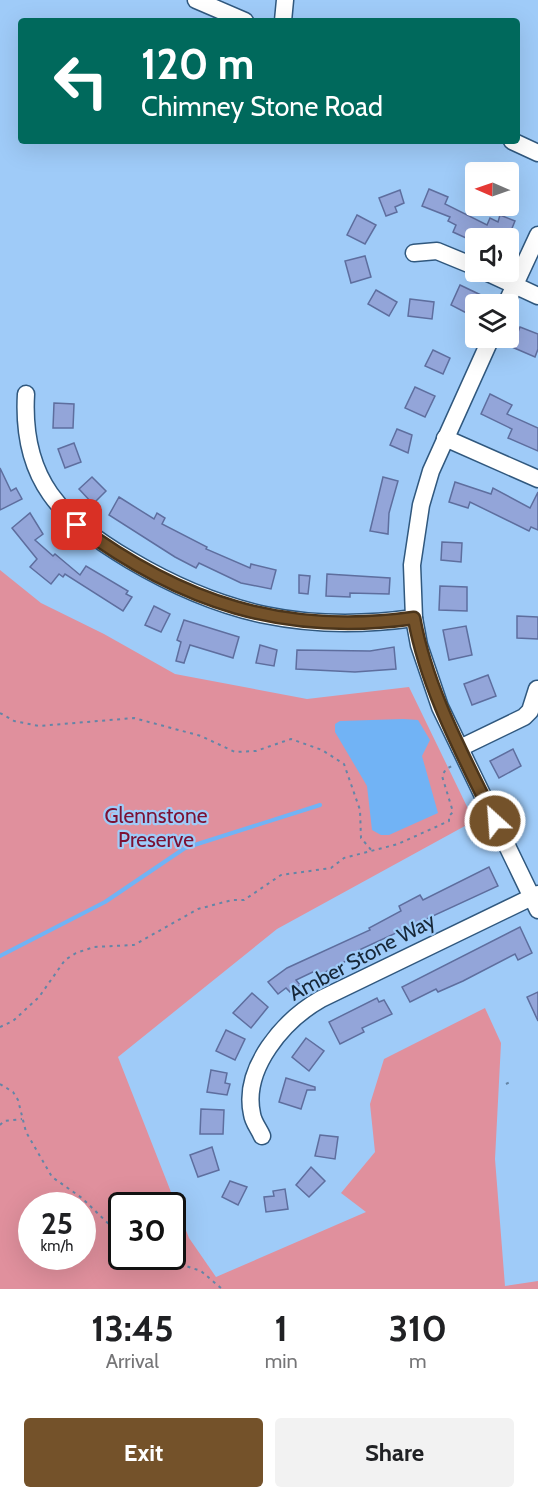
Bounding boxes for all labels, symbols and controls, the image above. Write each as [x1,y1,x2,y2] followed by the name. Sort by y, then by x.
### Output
[141,38,254,90] text: 120 m
[42,42,120,120] icon: left
[141,90,383,123] text: Chimney Stone Road
[465,162,519,216] north arrow
[465,162,519,348] map controls
[465,228,519,282] button: sound
[465,294,519,348] button: layers
[51,499,102,550] pin
[60,508,93,541] icon: arrive
[463,789,527,853] position arrow
[105,803,208,852] park label: Glennstone Preserve
[284,907,440,1006] street label: Amber Stone Way
[108,1192,186,1270] speed limit sign: 30
[41,1205,73,1242] text: 25
[41,1237,73,1255] text: km/h
[91,1306,174,1350] text: 13:45
[274,1306,288,1350] text: 1
[389,1306,447,1350] text: 310
[106,1349,159,1373] text: Arrival
[265,1349,298,1373] text: min
[409,1349,427,1373] text: m
[24,1418,263,1487] button: Exit
[275,1418,514,1487] button: Share

